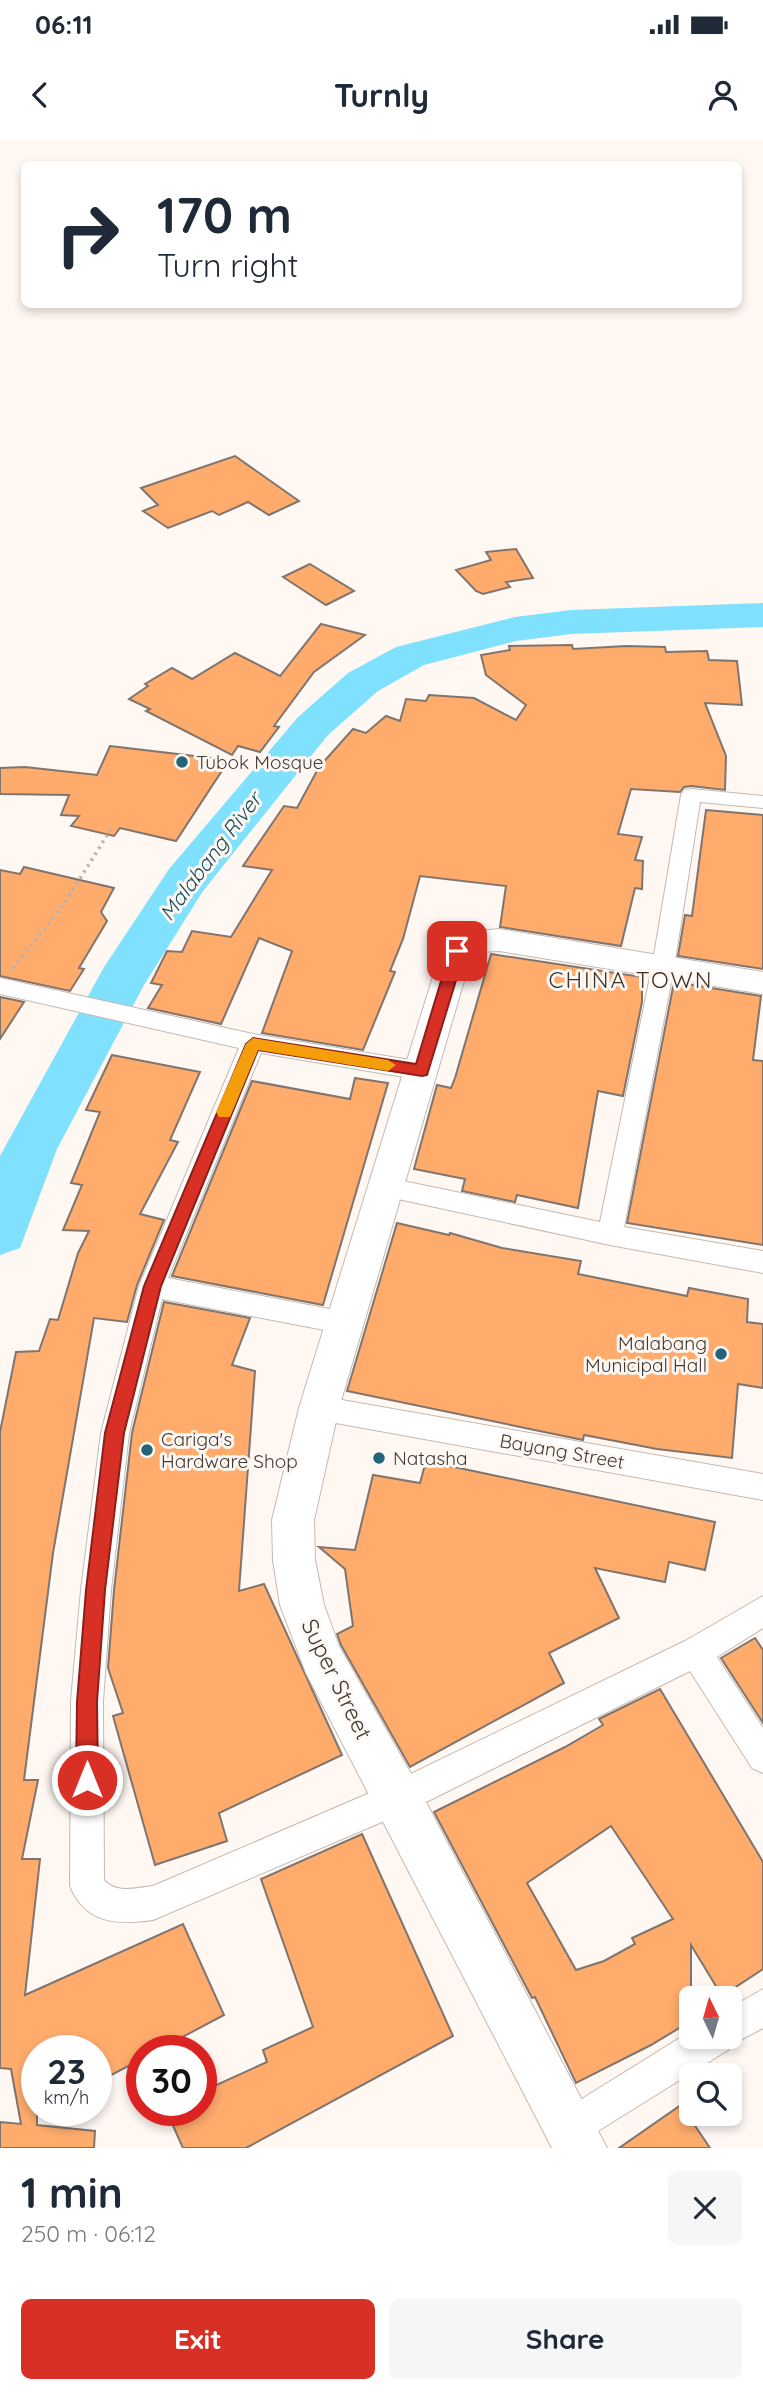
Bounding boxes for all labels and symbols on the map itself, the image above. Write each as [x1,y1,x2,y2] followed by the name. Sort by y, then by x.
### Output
[196,750,324,774] place label: Tubok Mosque
[174,754,190,770] marker: Tubok Mosque
[153,785,268,925] water label: Malabang River
[427,921,487,981] pin
[548,965,714,994] district label: CHINA TOWN
[585,1331,707,1377] place label: Malabang Municipal Hall
[713,1346,729,1362] marker: Malabang Municipal Hall
[161,1427,298,1473] place label: Cariga's Hardware Shop
[498,1428,626,1474] street label: Bayang Street
[139,1442,155,1458] marker: Cariga's Hardware Shop
[393,1446,468,1470] place label: Natasha
[371,1450,387,1466] marker: Natasha
[295,1614,379,1744] street label: Super Street
[50,1743,124,1817] position arrow
[679,1986,742,2049] north arrow
[126,2035,217,2126] speed limit sign: 30

